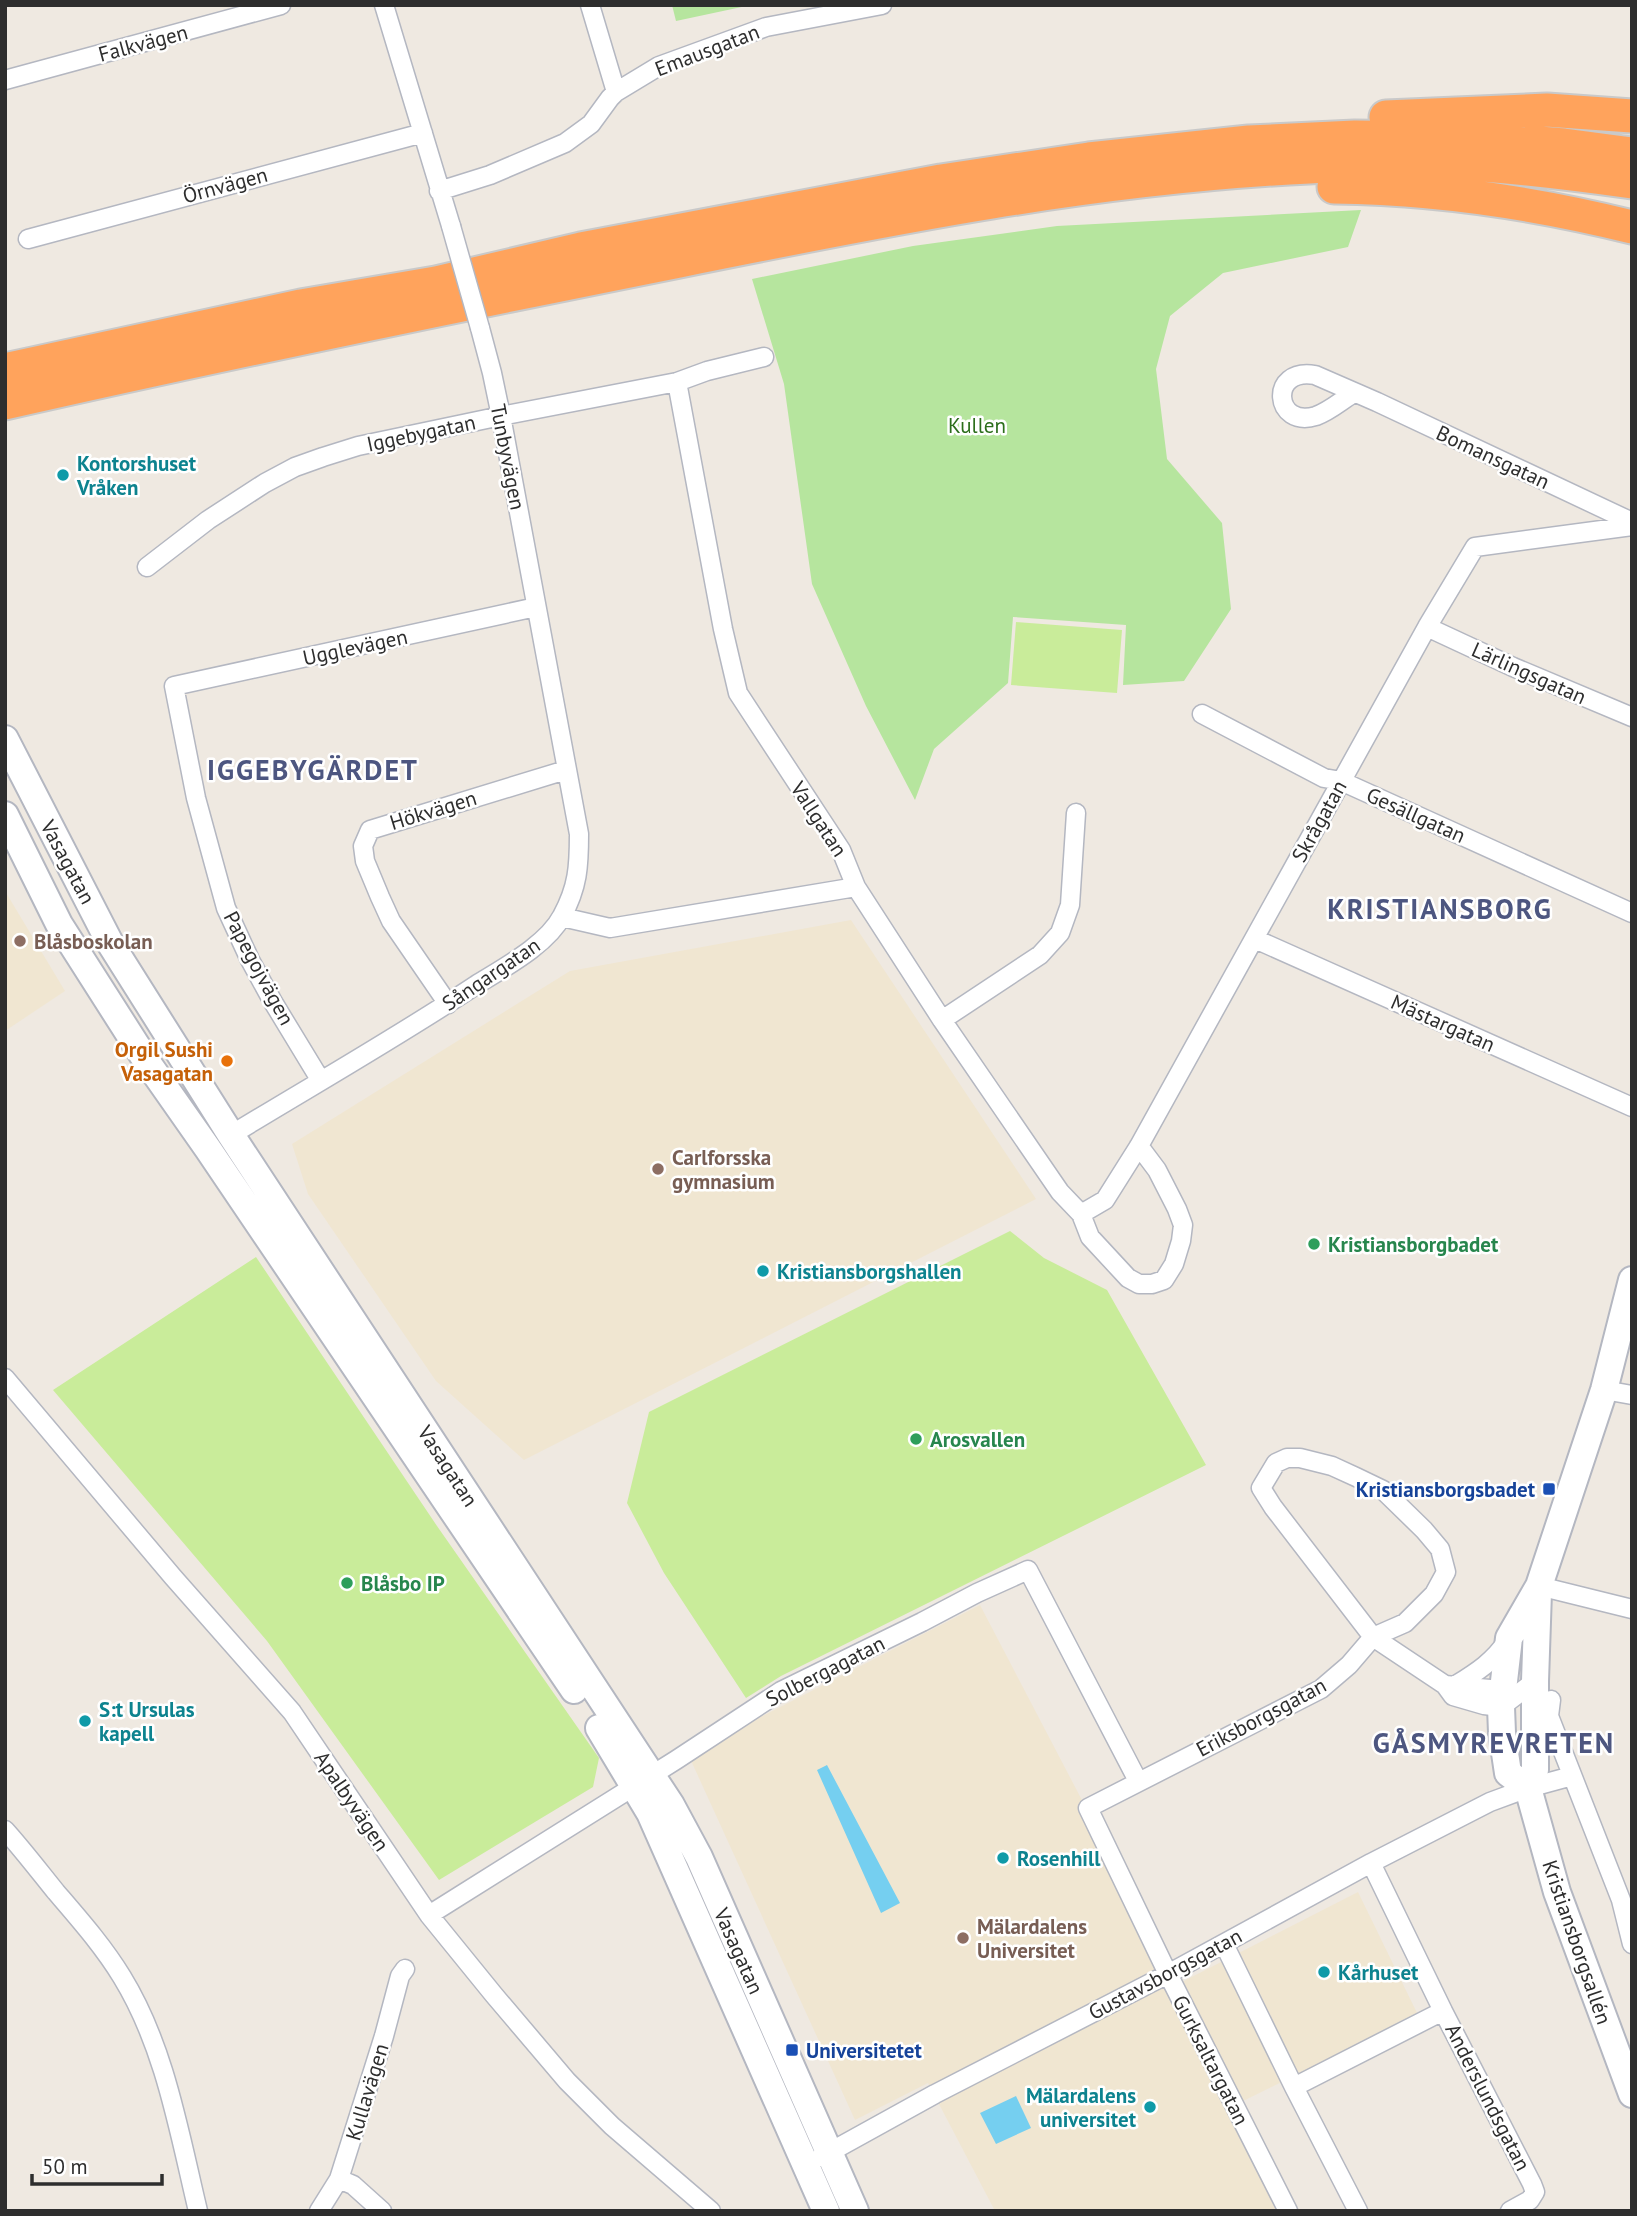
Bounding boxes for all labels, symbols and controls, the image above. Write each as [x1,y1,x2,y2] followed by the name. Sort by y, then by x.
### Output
[95,18,191,68] street label: Falkvägen
[651,18,763,82] street label: Emausgatan
[180,161,270,209] street label: Örnvägen
[485,402,531,512] street label: Tunbyvägen
[364,408,478,458] street label: Iggebygatan
[948,412,1006,439] park label: Kullen
[1432,419,1554,495] street label: Bomansgatan
[76,450,197,501] place label: Kontorshuset Vråken
[55,467,71,483] marker: Kontorshuset Vråken
[300,623,410,671] street label: Ugglevägen
[1468,636,1590,710] street label: Lärlingsgatan
[207,751,419,788] district label: IGGEBYGÄRDET
[784,775,853,862] street label: Vallgatan
[1286,775,1352,867] street label: Skrågatan
[1362,781,1470,849] street label: Gesällgatan
[386,784,480,836] street label: Hökvägen
[34,814,101,909] street label: Vasagatan
[1327,890,1553,927] district label: KRISTIANSBORG
[218,906,300,1030] street label: Papegojvägen
[34,928,153,955] place label: Blåsboskolan
[437,931,545,1017] street label: Sångargatan
[12,933,28,949] marker: Blåsboskolan
[1387,988,1499,1058] street label: Mästargatan
[115,1036,213,1087] place label: Orgil Sushi Vasagatan
[219,1053,235,1069] marker: Orgil Sushi Vasagatan
[672,1144,775,1195] place label: Carlforsska gymnasium
[650,1161,666,1177] marker: Carlforsska gymnasium
[1328,1231,1499,1258] place label: Kristiansborgbadet
[1306,1236,1322,1252] marker: Kristiansborgbadet
[777,1258,962,1285] place label: Kristiansborgshallen
[755,1263,771,1279] marker: Kristiansborgshallen
[411,1420,484,1512] street label: Vasagatan
[930,1426,1025,1453] place label: Arosvallen
[908,1431,924,1447] marker: Arosvallen
[1356,1476,1536,1503] place label: Kristiansborgsbadet
[1541,1481,1557,1497] marker: Kristiansborgsbadet
[361,1570,445,1597] place label: Blåsbo IP
[339,1575,355,1591] marker: Blåsbo IP
[761,1629,889,1713] street label: Solbergagatan
[1191,1671,1331,1763] street label: Eriksborgsgatan
[99,1696,195,1747] place label: S:t Ursulas kapell
[77,1713,93,1729] marker: S:t Ursulas kapell
[1373,1724,1615,1761] district label: GÅSMYREVRETEN
[309,1746,395,1856] street label: Apalbyvägen
[1017,1845,1101,1872] place label: Rosenhill
[995,1850,1011,1866] marker: Rosenhill
[1536,1856,1618,2028] street label: Kristiansborgsallén
[708,1903,770,1998] street label: Vasagatan
[977,1913,1087,1964] place label: Mälardalens Universitet
[1084,1922,1246,2026] street label: Gustavsborgsgatan
[955,1930,971,1946] marker: Mälardalens Universitet
[1338,1959,1419,1986] place label: Kårhuset
[1316,1964,1332,1980] marker: Kårhuset
[1167,1991,1255,2129] street label: Gurksaltargatan
[1439,2019,1537,2175] street label: Anderslundsgatan
[806,2037,922,2064] place label: Universitetet
[339,2040,395,2144] street label: Kullavägen
[784,2042,800,2058] marker: Universitetet
[1026,2082,1137,2133] place label: Mälardalens universitet
[1142,2099,1158,2115] marker: Mälardalens universitet
[32,2142,161,2186] scale bar
[42,2153,88,2180] text: 50 m

